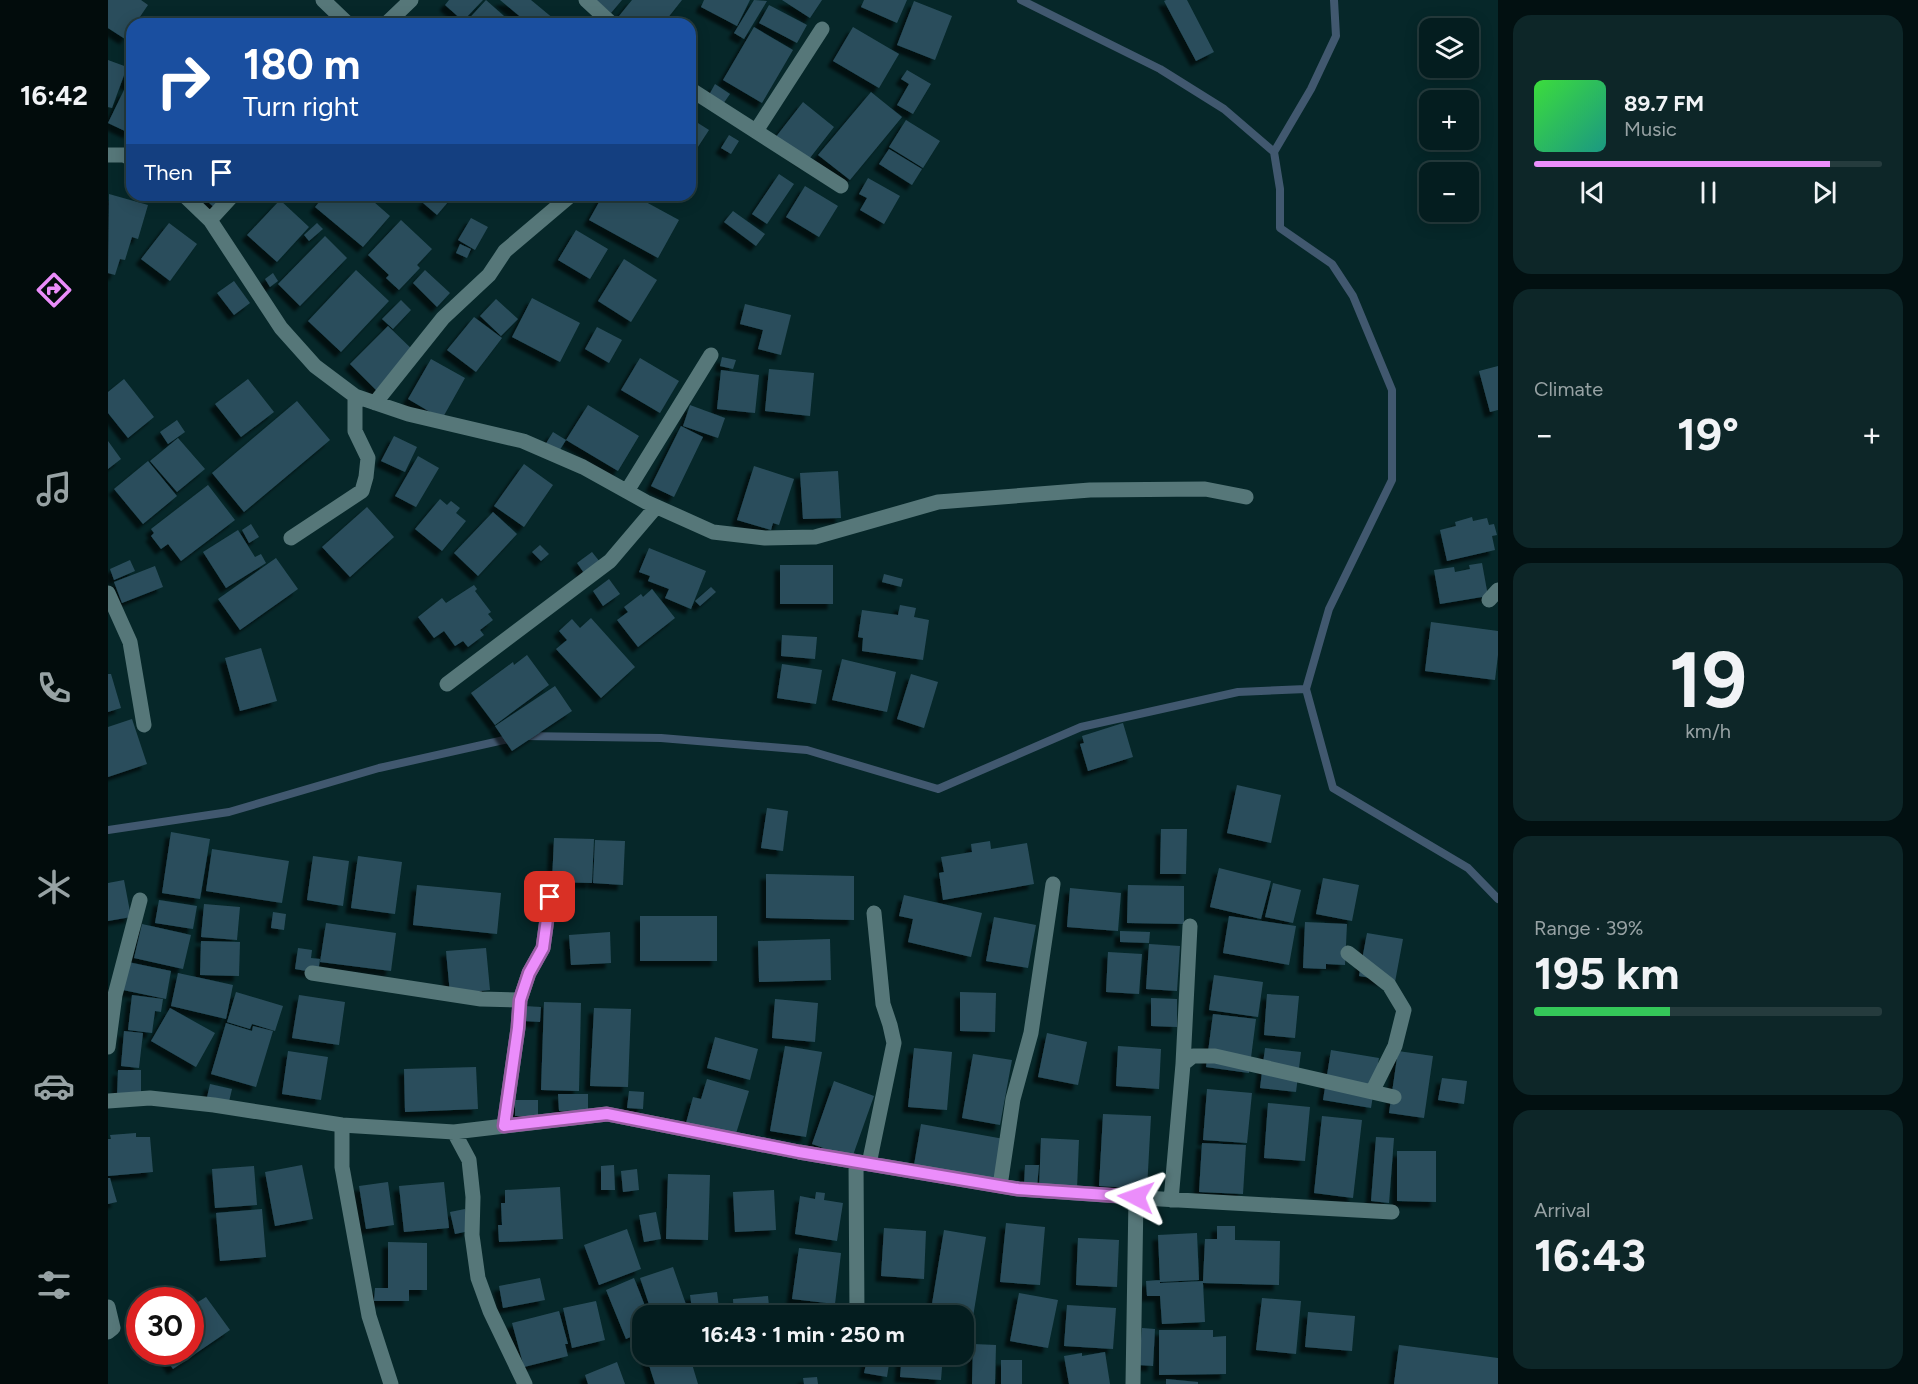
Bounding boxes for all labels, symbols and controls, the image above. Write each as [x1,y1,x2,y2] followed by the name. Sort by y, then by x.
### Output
[1419,18,1479,222] map controls
[1419,18,1479,78] button: layers
[243,39,360,90] text: 180 m
[144,42,222,120] icon: right
[20,79,88,112] text: 16:42
[243,90,359,123] text: Turn right
[1419,90,1479,150] button: +
[1624,90,1704,117] text: 89.7 FM
[1624,117,1677,141] text: Music
[205,156,238,189] icon: arrive
[144,159,193,186] text: Then
[1419,162,1479,222] button: −
[1576,176,1609,209] icon: previous
[1692,176,1725,209] icon: pause
[1808,176,1841,209] icon: next
[33,269,75,311] icon: directions
[1534,377,1603,401] text: Climate
[1677,407,1739,461] text: 19°
[1534,415,1555,454] text: −
[1861,415,1882,454] text: +
[33,468,75,510] icon: music
[1669,633,1747,727] text: 19
[33,667,75,709] icon: phone
[1685,719,1731,743] text: km/h
[33,866,75,908] icon: climate
[524,871,575,922] pin
[533,880,566,913] icon: arrive
[1534,916,1643,940] text: Range · 39%
[1534,946,1679,1000] text: 195 km
[33,1065,75,1107] icon: car
[1104,1165,1168,1229] position arrow
[1534,1198,1590,1222] text: Arrival
[1534,1228,1646,1282] text: 16:43
[33,1264,75,1306] icon: filters
[126,1287,204,1365] speed limit sign: 30
[701,1321,905,1348] text: 16:43 · 1 min · 250 m

